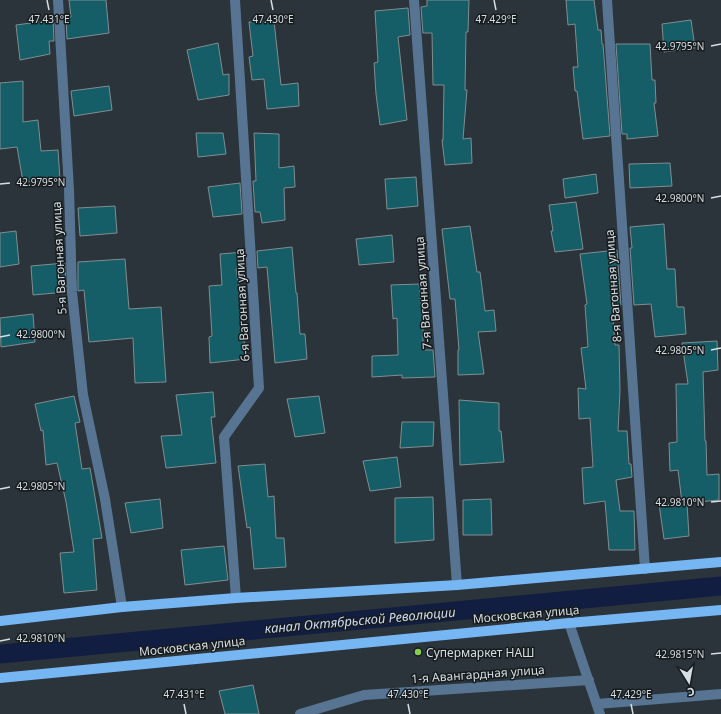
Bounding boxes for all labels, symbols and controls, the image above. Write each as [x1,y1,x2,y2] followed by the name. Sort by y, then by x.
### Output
[28,12,70,26] text: 47.431°E
[252,12,294,26] text: 47.430°E
[475,12,517,26] text: 47.429°E
[656,39,704,53] text: 42.9795°N
[17,175,65,189] text: 42.9795°N
[656,191,704,205] text: 42.9800°N
[48,201,70,315] street label: 5-я Вагонная улица
[601,229,625,343] street label: 8-я Вагонная улица
[411,236,435,350] street label: 7-я Вагонная улица
[231,248,253,362] street label: 6-я Вагонная улица
[17,327,65,341] text: 42.9800°N
[656,343,704,357] text: 42.9805°N
[17,479,65,493] text: 42.9805°N
[656,495,704,509] text: 42.9810°N
[472,601,580,627] street label: Московская улица
[264,603,457,637] water label: канал Октябрьской Революции
[17,631,65,645] text: 42.9810°N
[138,632,246,660] street label: Московская улица
[426,644,534,661] place label: Супермаркет НАШ
[413,647,423,657] marker: Супермаркет НАШ
[656,647,704,661] text: 42.9815°N
[411,661,545,687] street label: 1-я Авангардная улица
[669,662,709,702] north arrow
[686,684,696,700] text: С
[163,687,205,701] text: 47.431°E
[387,687,429,701] text: 47.430°E
[610,687,652,701] text: 47.429°E

